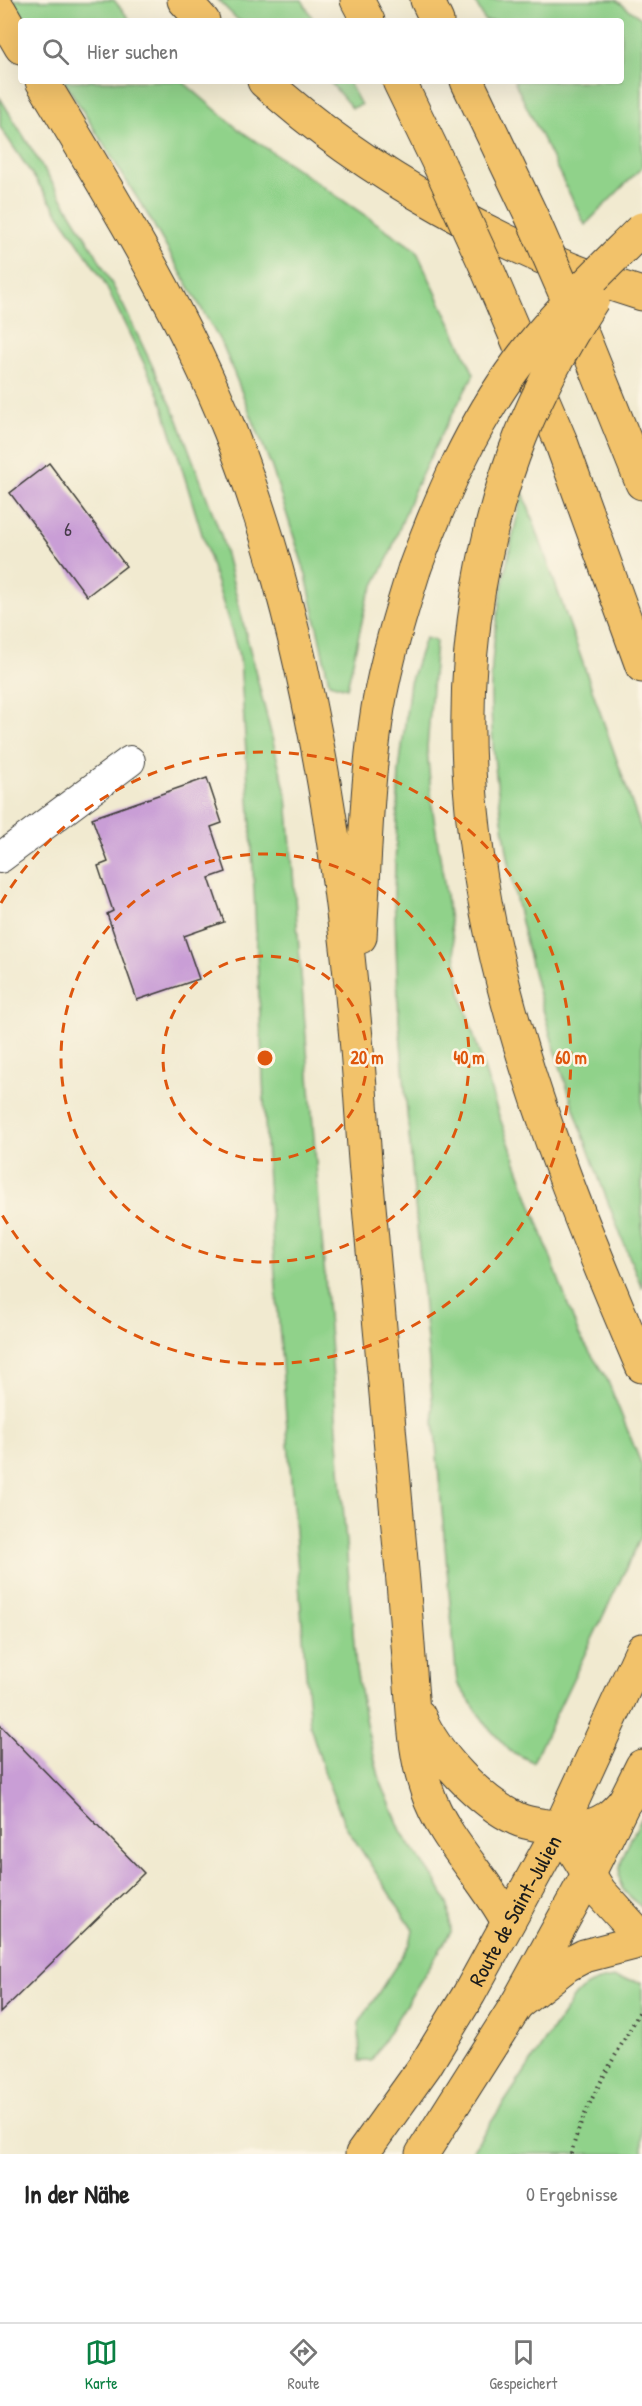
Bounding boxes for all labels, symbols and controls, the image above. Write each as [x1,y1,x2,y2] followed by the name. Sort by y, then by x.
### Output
[18,18,624,84] search box
[39,35,72,68] icon: search
[87,36,178,66] text: Hier suchen
[64,515,72,542] house number: 6
[351,1045,383,1070] text: 20 m
[453,1045,485,1070] text: 40 m
[555,1045,587,1070] text: 60 m
[255,1048,275,1068] centre of rings
[461,1829,568,1991] street label: Route de Saint-Julien
[24,2176,130,2211] text: In der Nähe
[526,2180,618,2207] text: 0 Ergebnisse
[85,2336,118,2394] tab: Karte
[287,2336,320,2394] tab: Route
[489,2336,557,2394] tab: Gespeichert

